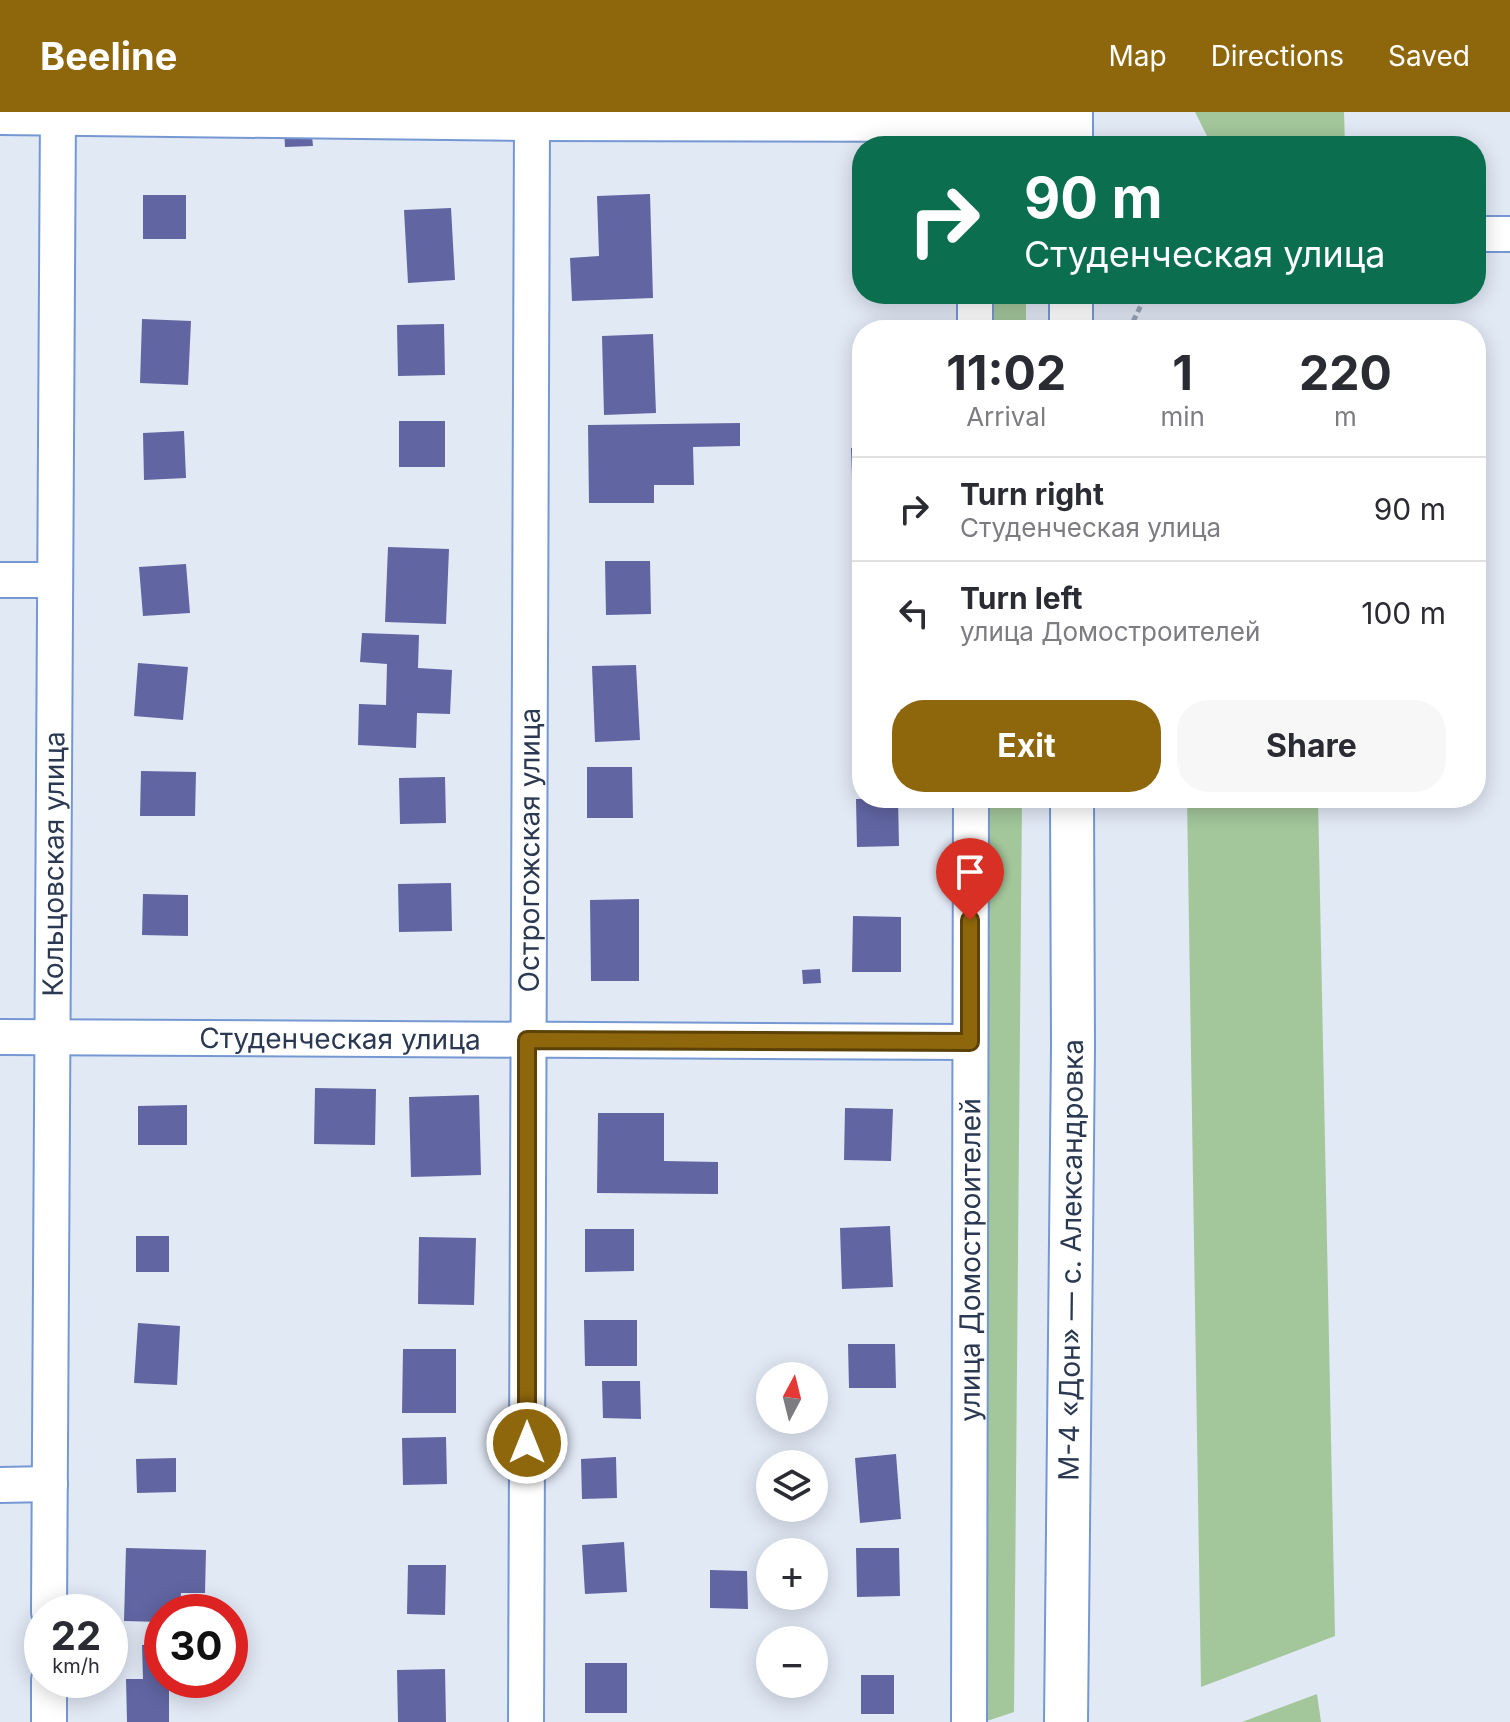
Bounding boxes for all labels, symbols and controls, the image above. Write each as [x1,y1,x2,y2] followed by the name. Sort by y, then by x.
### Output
[40,33,177,79] text: Beeline
[1108,39,1167,73] text: Map
[1211,39,1344,73] text: Directions
[1388,39,1470,73] text: Saved
[1024,164,1163,232] text: 90 m
[892,168,996,272] icon: right
[1024,232,1386,276] text: Студенческая улица
[946,343,1066,402] text: 11:02
[1172,343,1193,402] text: 1
[1299,343,1392,402] text: 220
[966,401,1046,432] text: Arrival
[1160,401,1205,432] text: min
[1334,401,1357,432] text: m
[960,476,1104,512] text: Turn right
[892,487,936,531] icon: right
[1374,491,1446,527] text: 90 m
[960,512,1221,543] text: Студенческая улица
[960,580,1082,616] text: Turn left
[892,591,936,635] icon: left
[1361,595,1446,631] text: 100 m
[960,616,1260,647] text: улица Домостроителей
[892,700,1161,792] button: Exit
[1177,700,1446,792] button: Share
[512,708,547,992] street label: Острогожская улица
[36,731,71,997] street label: Кольцовская улица
[936,838,1004,920] pin
[948,850,992,894] icon: arrive
[199,1021,481,1056] street label: Студенческая улица
[1052,1039,1090,1481] street label: М-4 «Дон» — с. Александровка
[953,1098,987,1422] street label: улица Домостроителей
[756,1362,828,1434] north arrow
[756,1362,828,1698] map controls
[485,1401,569,1485] position arrow
[756,1450,828,1522] button: layers
[756,1538,828,1610] button: +
[144,1594,248,1698] speed limit sign: 30
[51,1611,101,1660] text: 22
[756,1626,828,1698] button: −
[52,1654,100,1678] text: km/h

